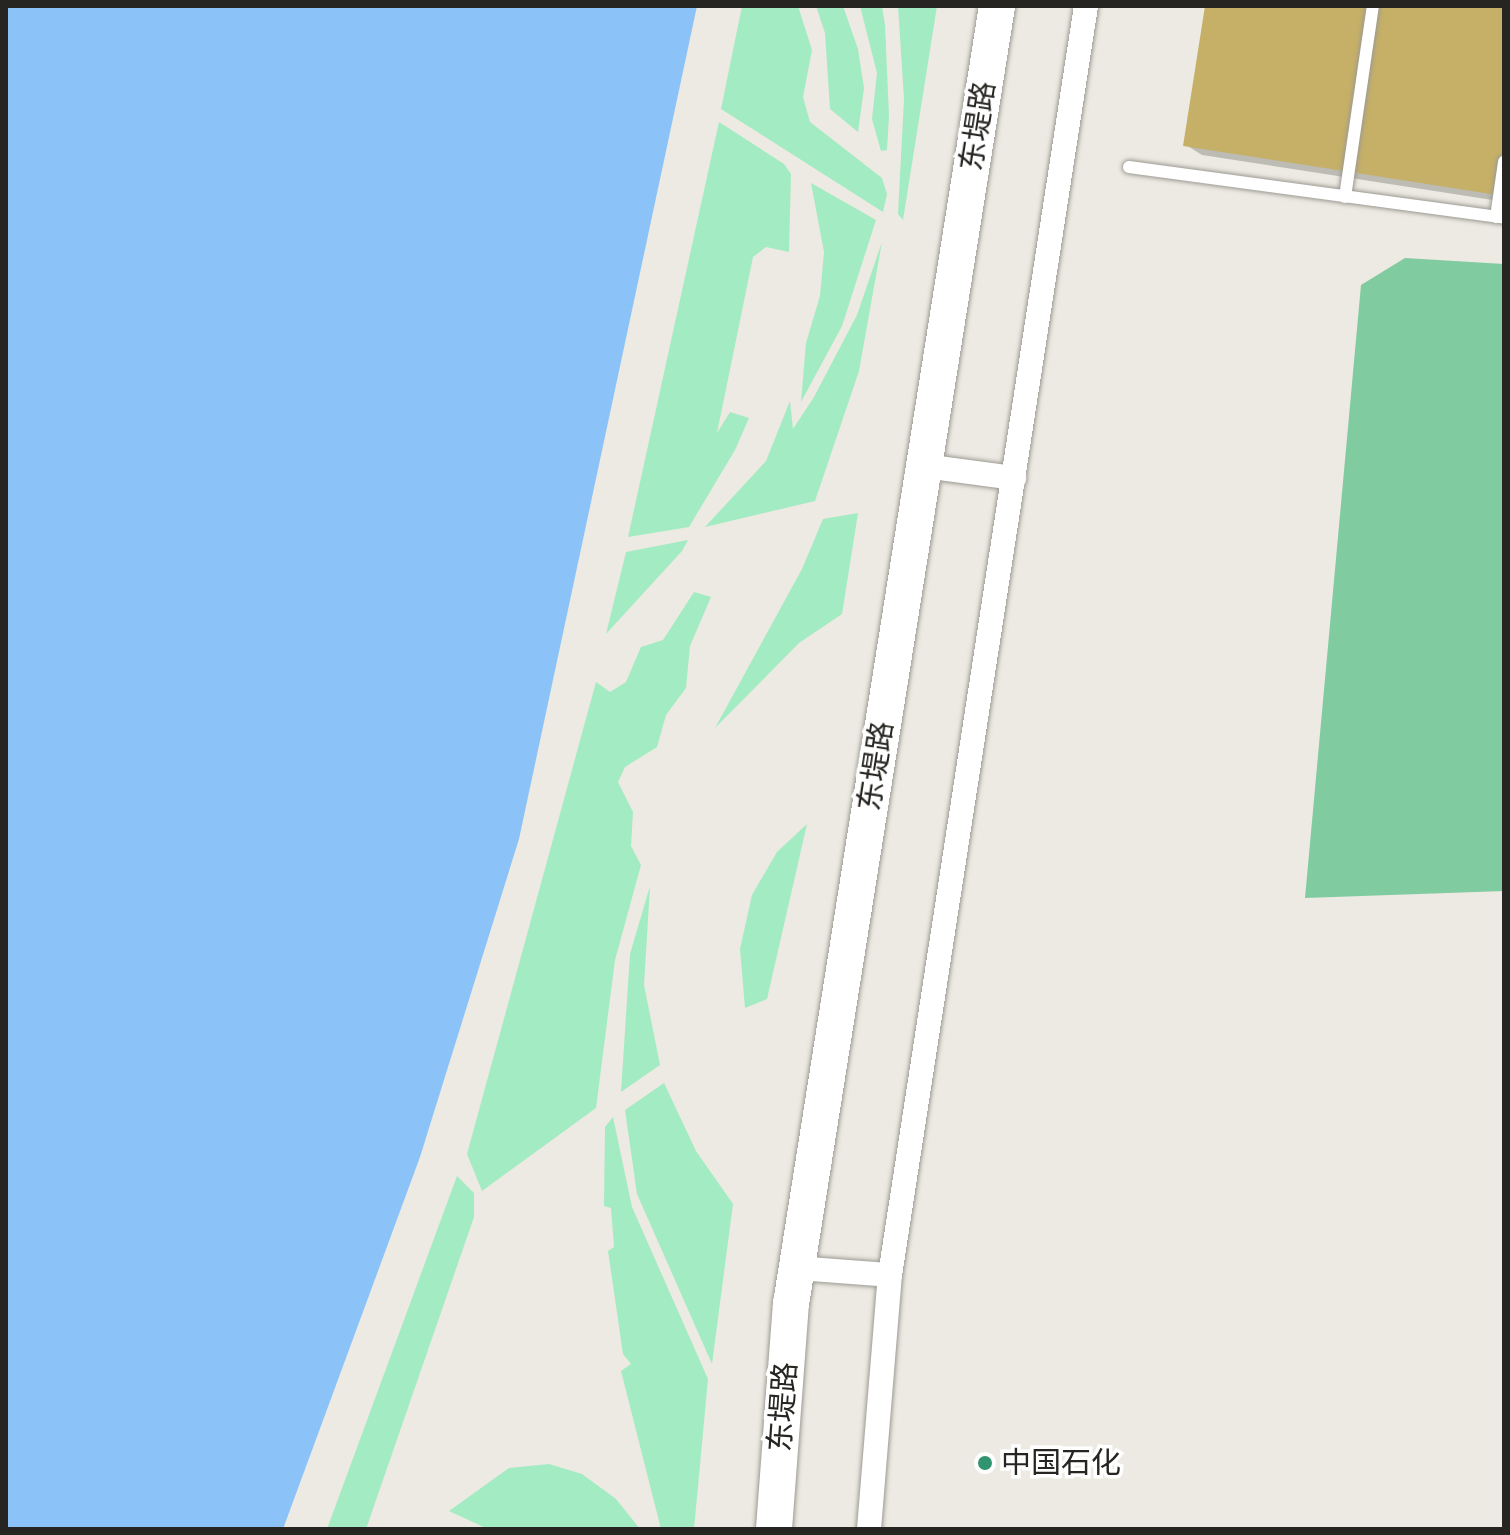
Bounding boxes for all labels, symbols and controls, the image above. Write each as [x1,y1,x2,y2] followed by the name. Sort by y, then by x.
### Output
[953,79,1003,173] street label: 东堤路
[851,719,901,813] street label: 东堤路
[762,1361,804,1453] street label: 东堤路
[1001,1445,1121,1481] place label: 中国石化
[976,1454,994,1472] marker: 中国石化

